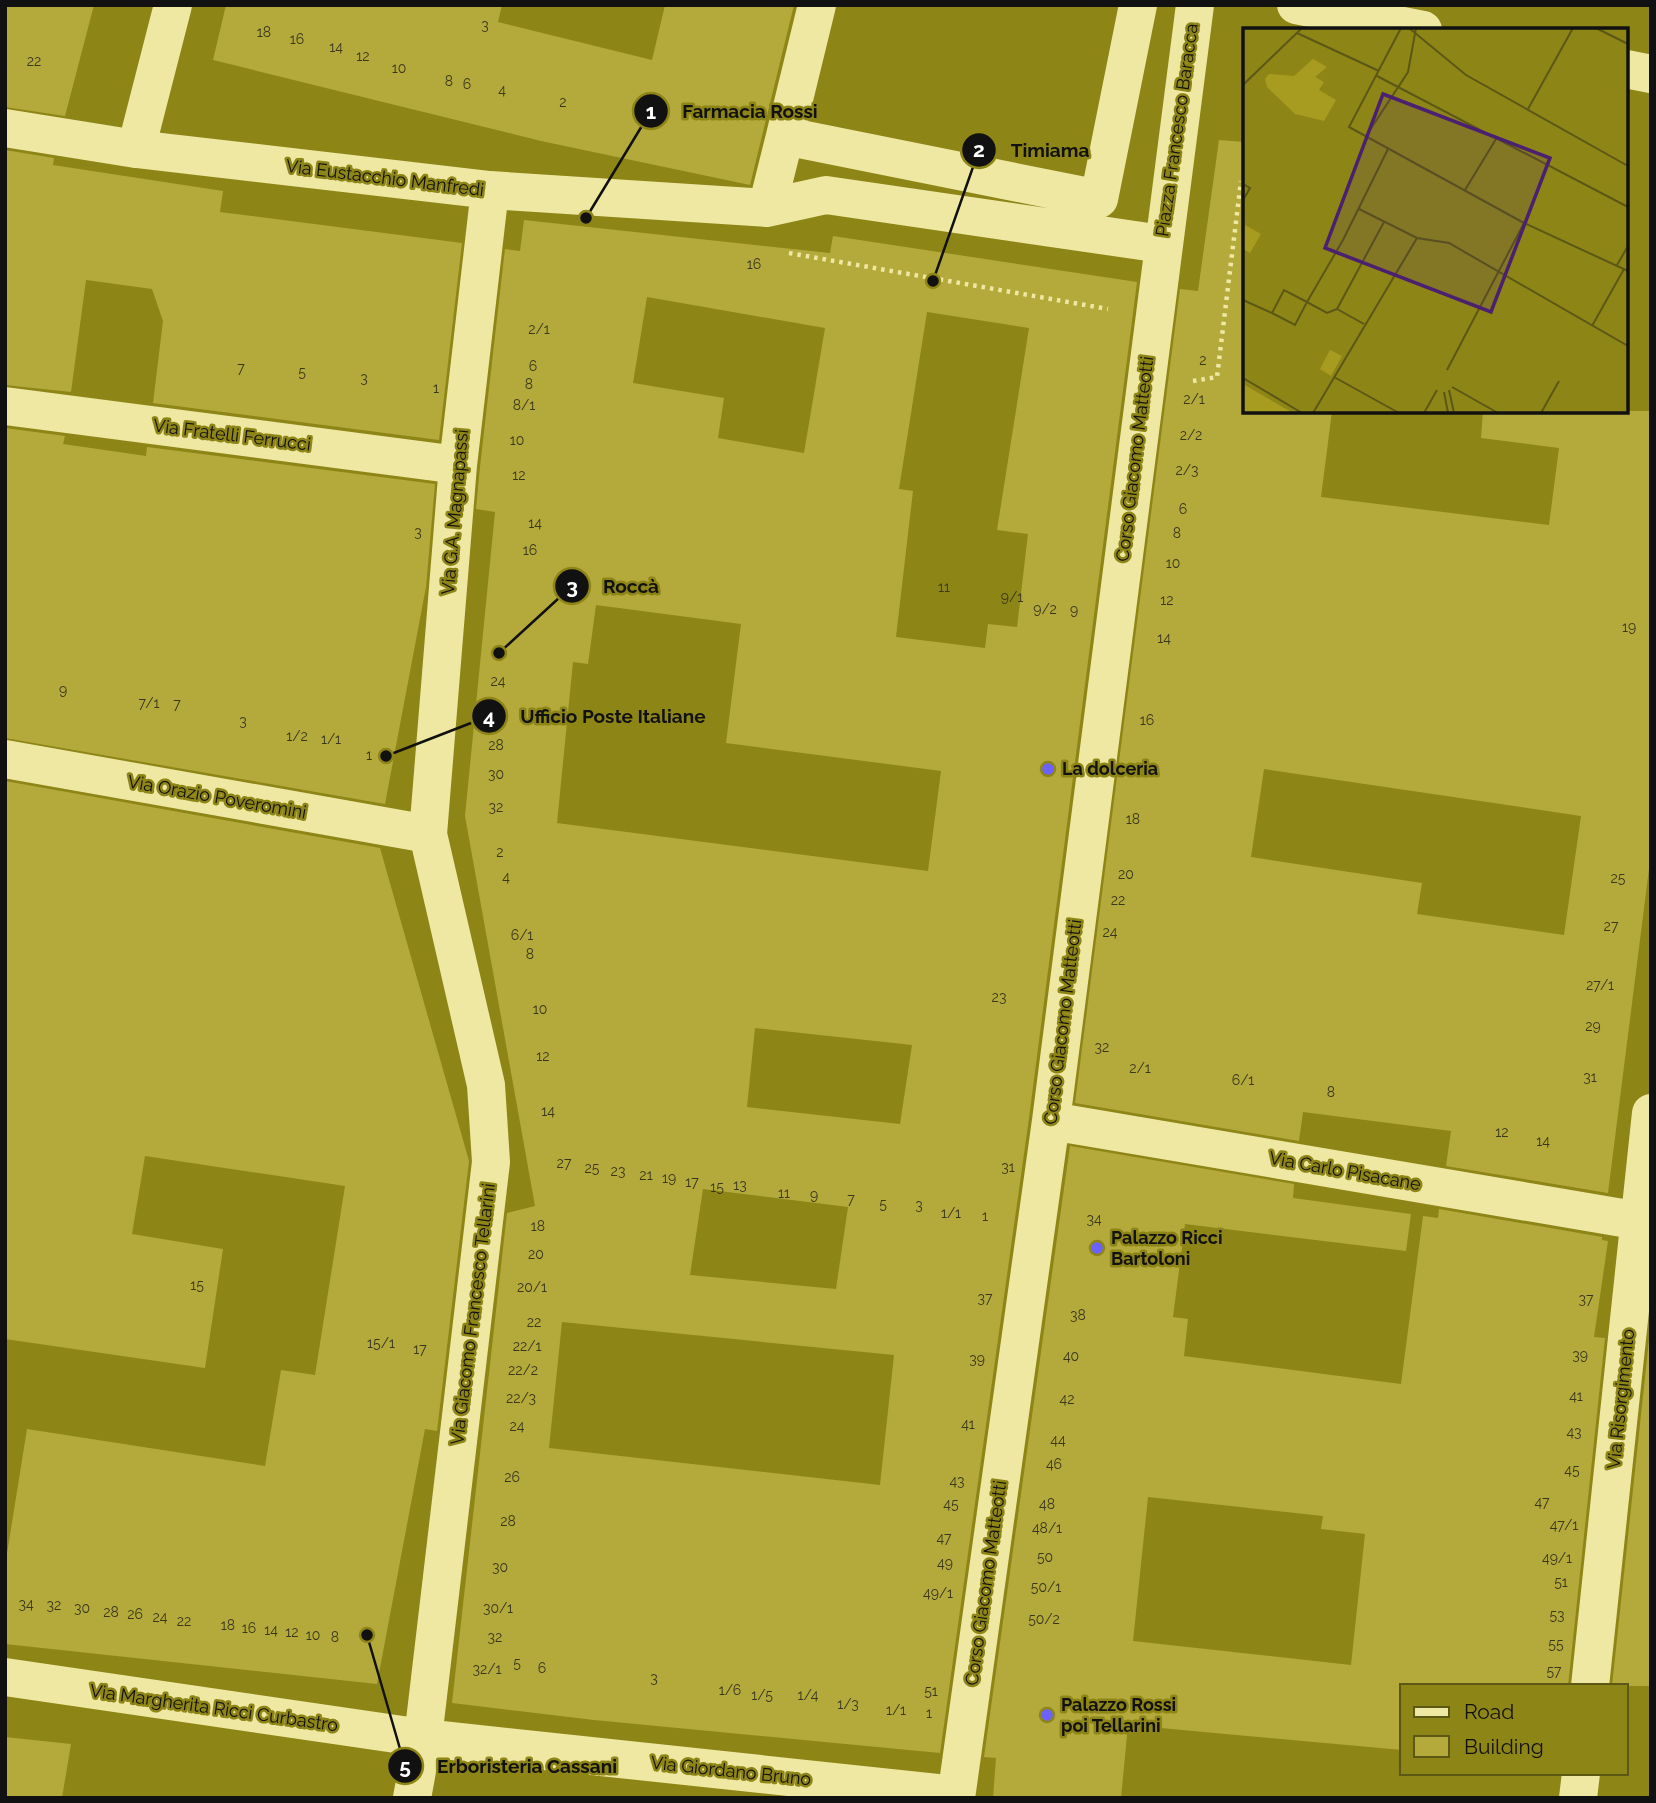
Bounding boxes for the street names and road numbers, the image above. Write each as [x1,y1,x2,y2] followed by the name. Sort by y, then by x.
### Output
[1151,22,1202,238] street label: Piazza Francesco Baracca
[285,155,485,200] street label: Via Eustacchio Manfredi
[1111,355,1158,563] street label: Corso Giacomo Matteotti
[152,414,312,455] street label: Via Fratelli Ferrucci
[437,428,472,596] street label: Via G.A. Magnapassi
[126,770,308,823] street label: Via Orazio Poveromini
[1039,918,1086,1126] street label: Corso Giacomo Matteotti
[1268,1147,1423,1194] street label: Via Carlo Pisacane
[446,1182,499,1446] street label: Via Giacomo Francesco Tellarini
[1603,1328,1638,1470] street label: Via Risorgimento
[961,1479,1010,1687] street label: Corso Giacomo Matteotti
[89,1680,340,1735] street label: Via Margherita Ricci Curbastro
[650,1752,813,1789] street label: Via Giordano Bruno

